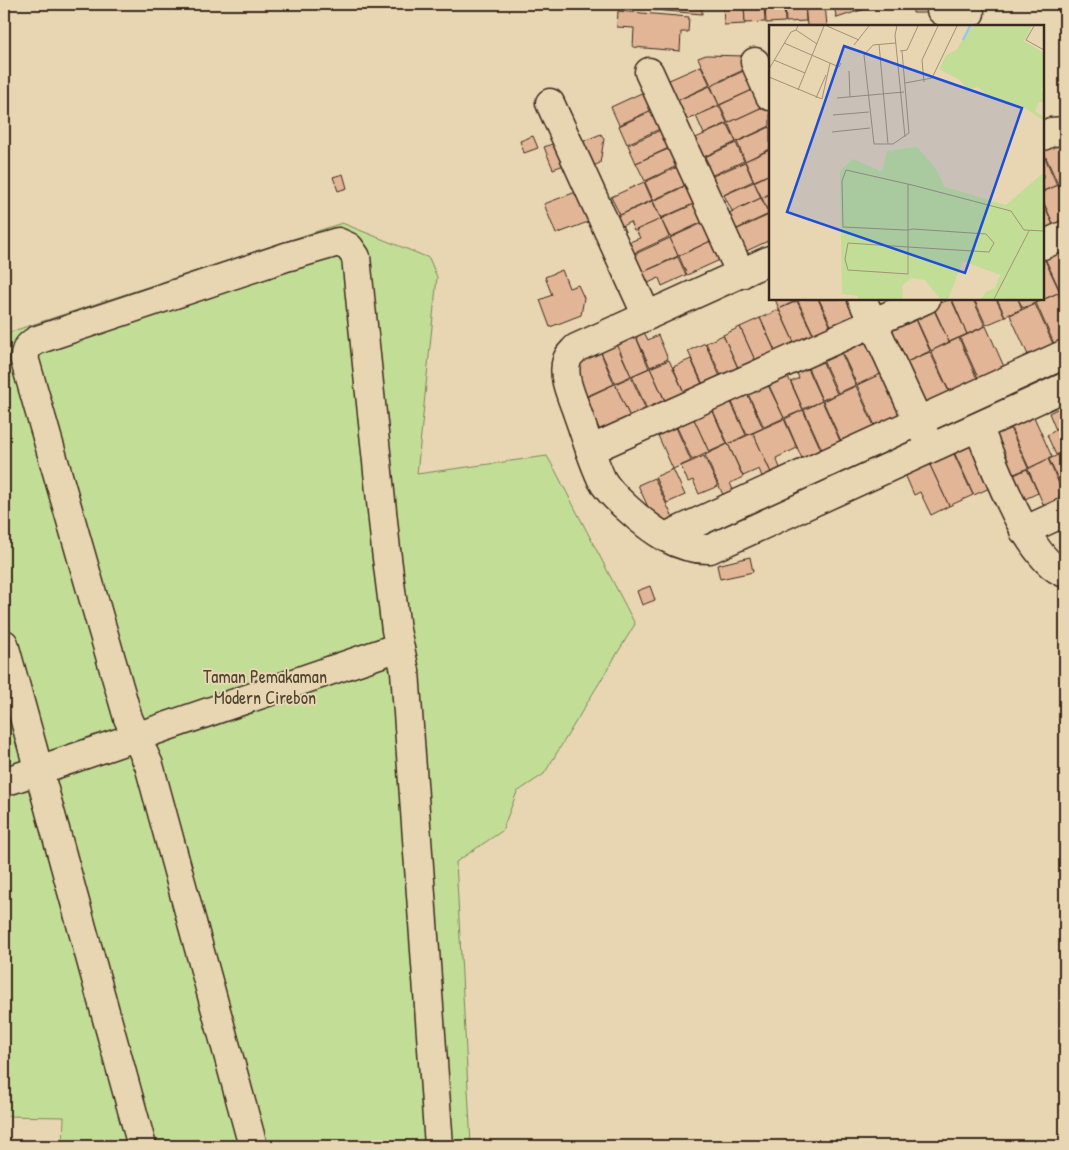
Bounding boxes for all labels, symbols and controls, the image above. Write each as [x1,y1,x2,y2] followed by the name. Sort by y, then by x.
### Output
[769,25,1044,300] inset map
[203,664,327,710] park label: Taman Pemakaman Modern Cirebon

